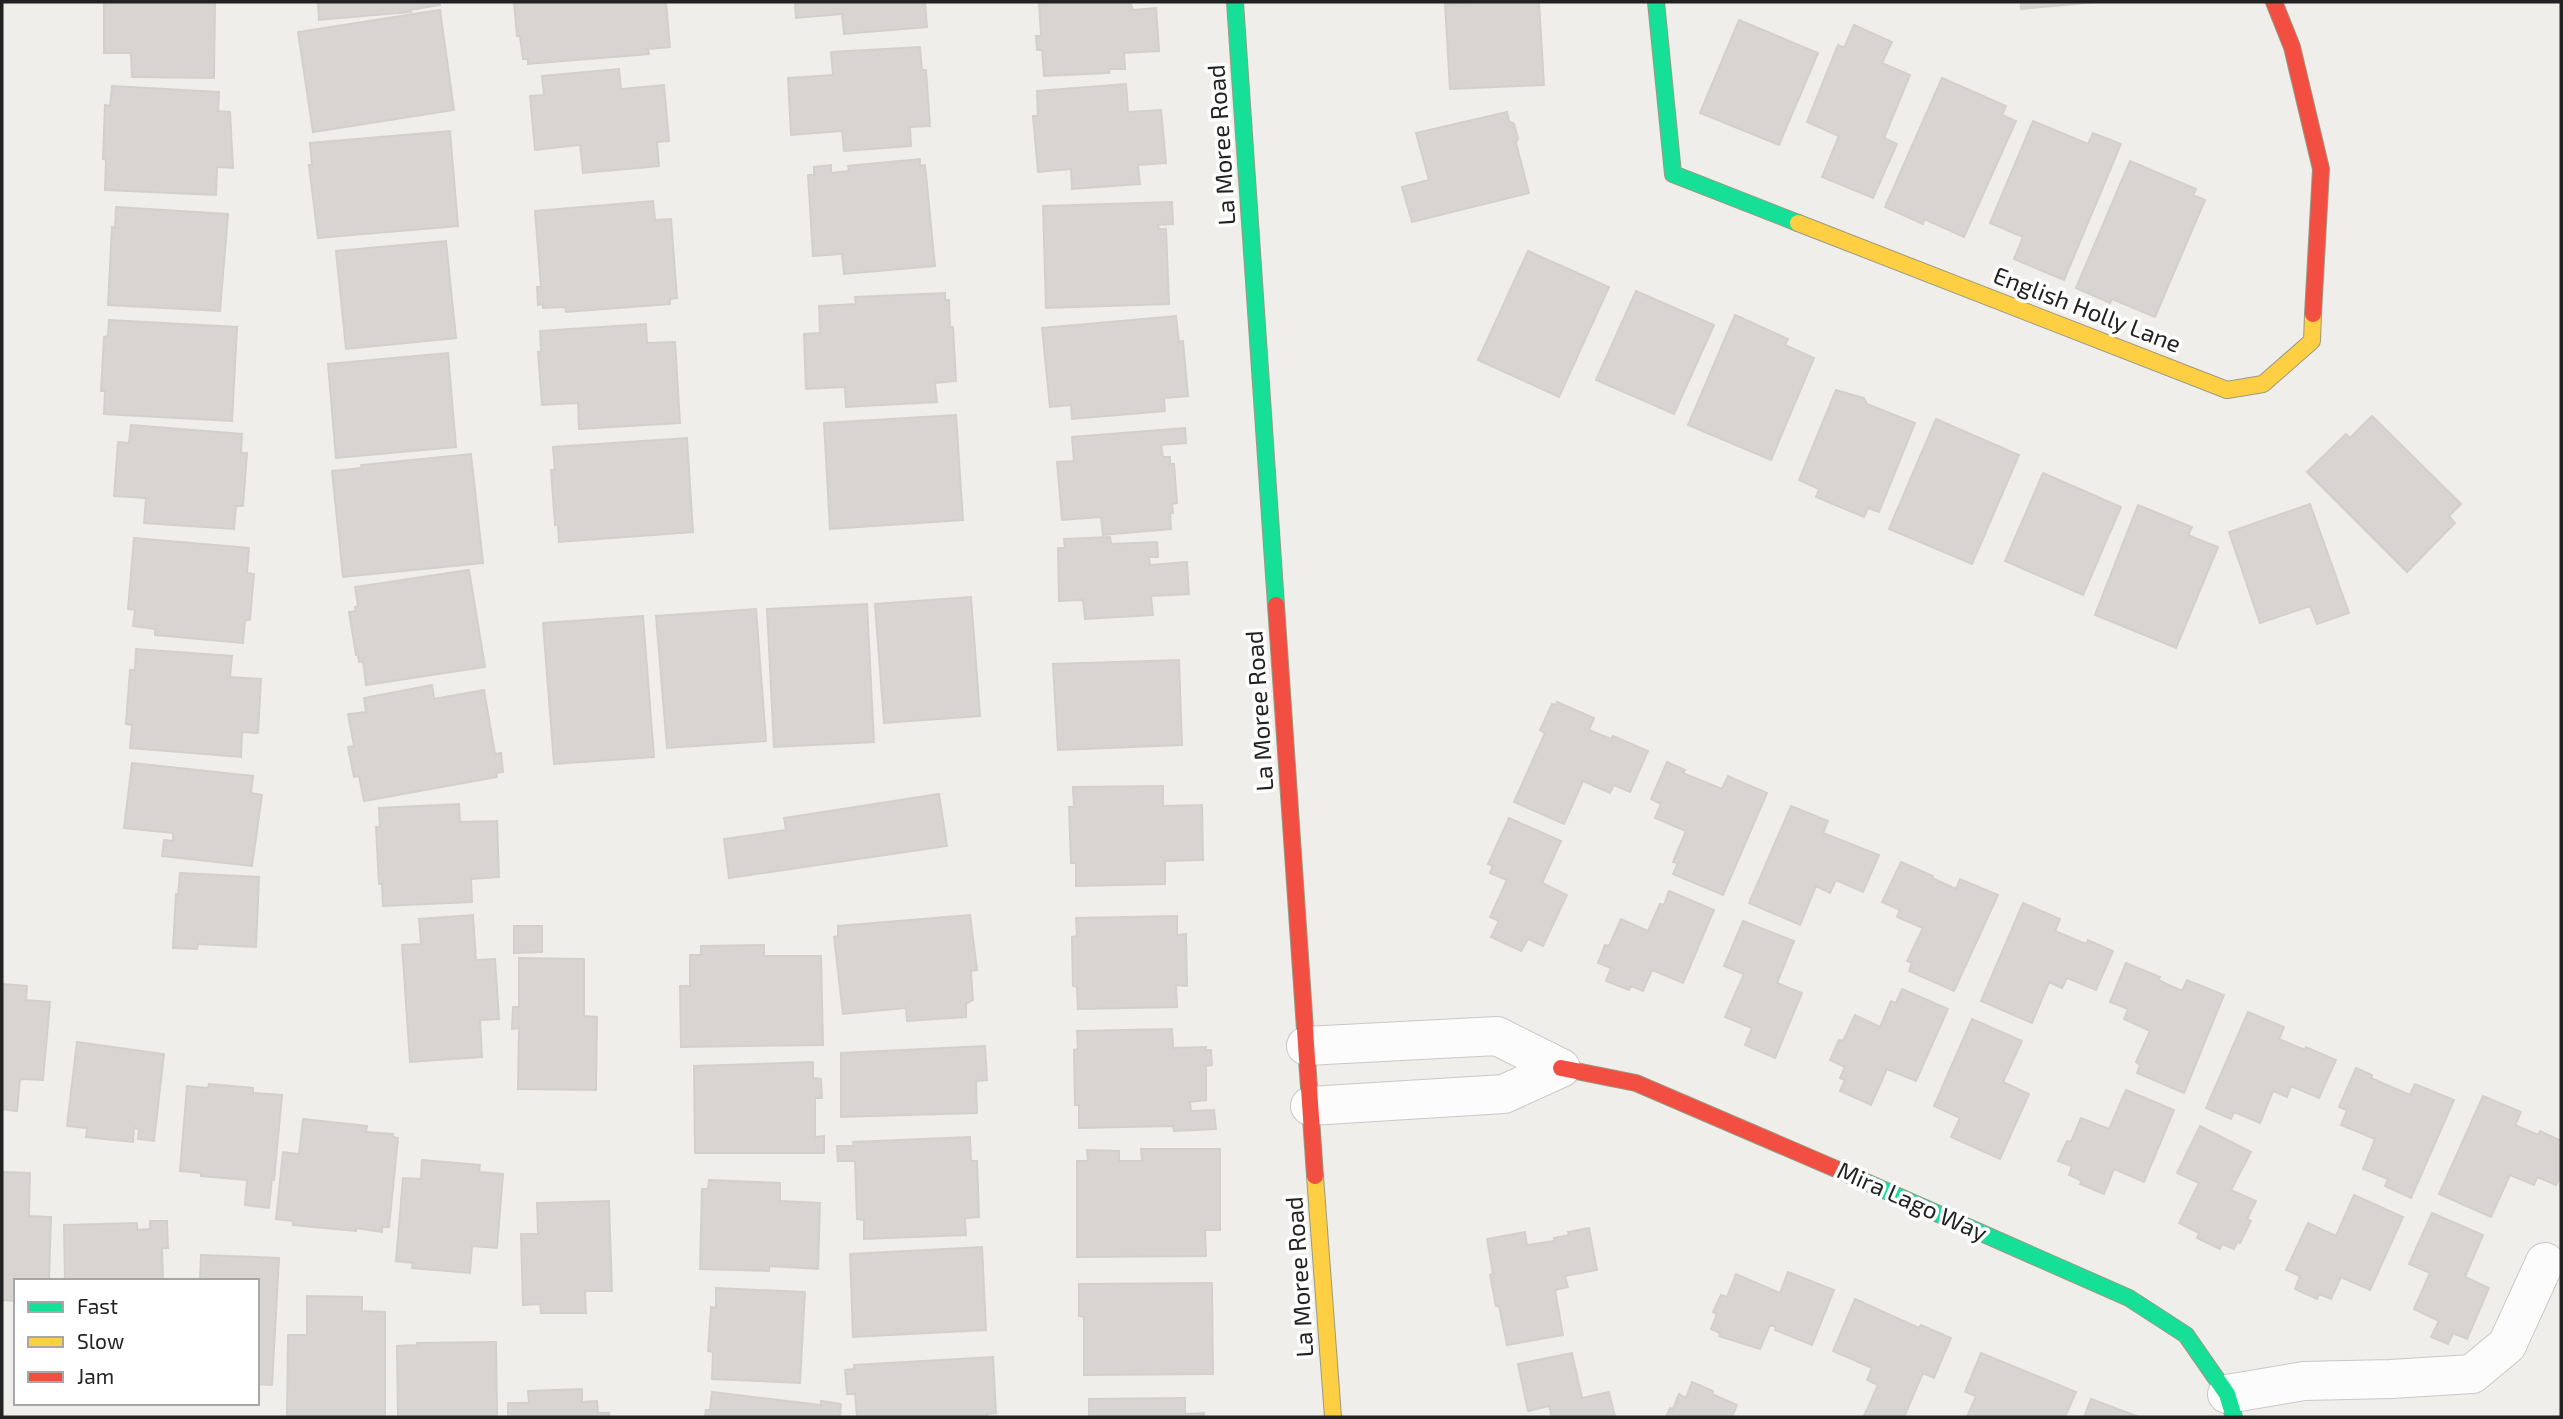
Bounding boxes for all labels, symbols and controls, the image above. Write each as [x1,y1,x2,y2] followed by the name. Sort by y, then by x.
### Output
[1200,64,1241,227] street label: La Moree Road
[1990,259,2185,358] street label: English Holly Lane
[1238,630,1279,793] street label: La Moree Road
[1833,1155,1992,1247] street label: Mira Lago Way
[1278,1196,1319,1359] street label: La Moree Road
[14,1279,259,1405] legend
[77,1293,118,1318] text: Fast
[77,1328,124,1353] text: Slow
[77,1363,114,1388] text: Jam

